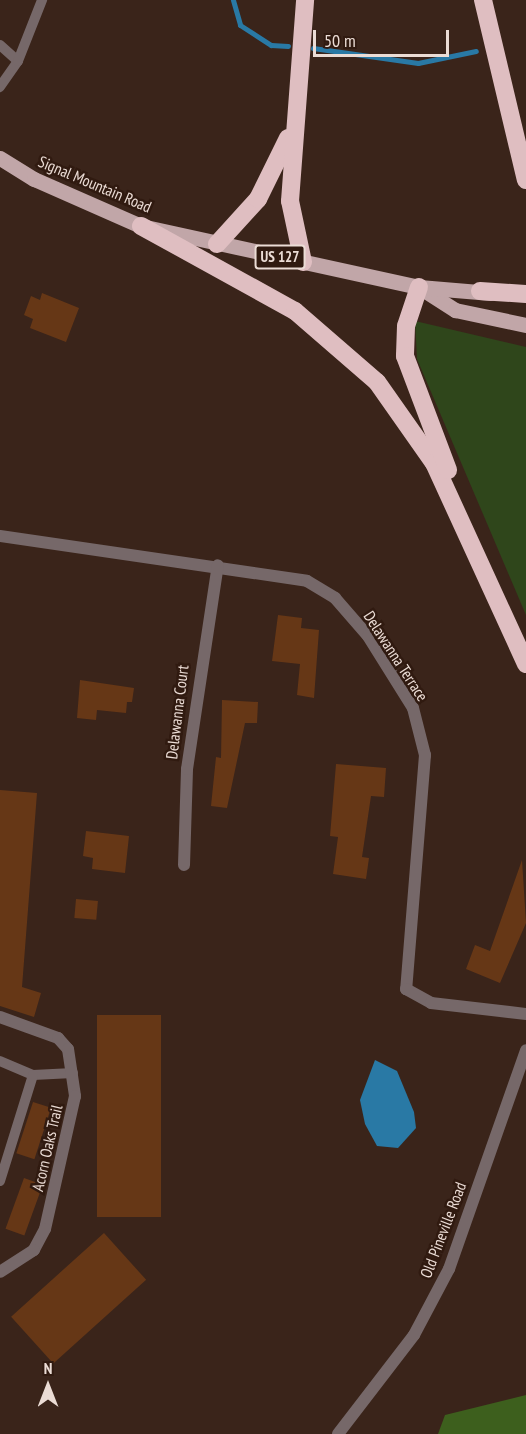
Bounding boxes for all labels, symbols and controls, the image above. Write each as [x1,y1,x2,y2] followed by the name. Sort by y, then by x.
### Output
[316,18,452,56] scale bar
[324,29,356,52] text: 50 m
[36,152,154,216] street label: Signal Mountain Road
[254,245,306,269] road number: US 127
[360,607,432,705] street label: Delawanna Terrace
[162,664,192,760] street label: Delawanna Court
[28,1103,66,1193] street label: Acorn Oaks Trail
[416,1179,470,1281] street label: Old Pineville Road
[18,1356,78,1416] north arrow
[44,1358,52,1378] text: N

